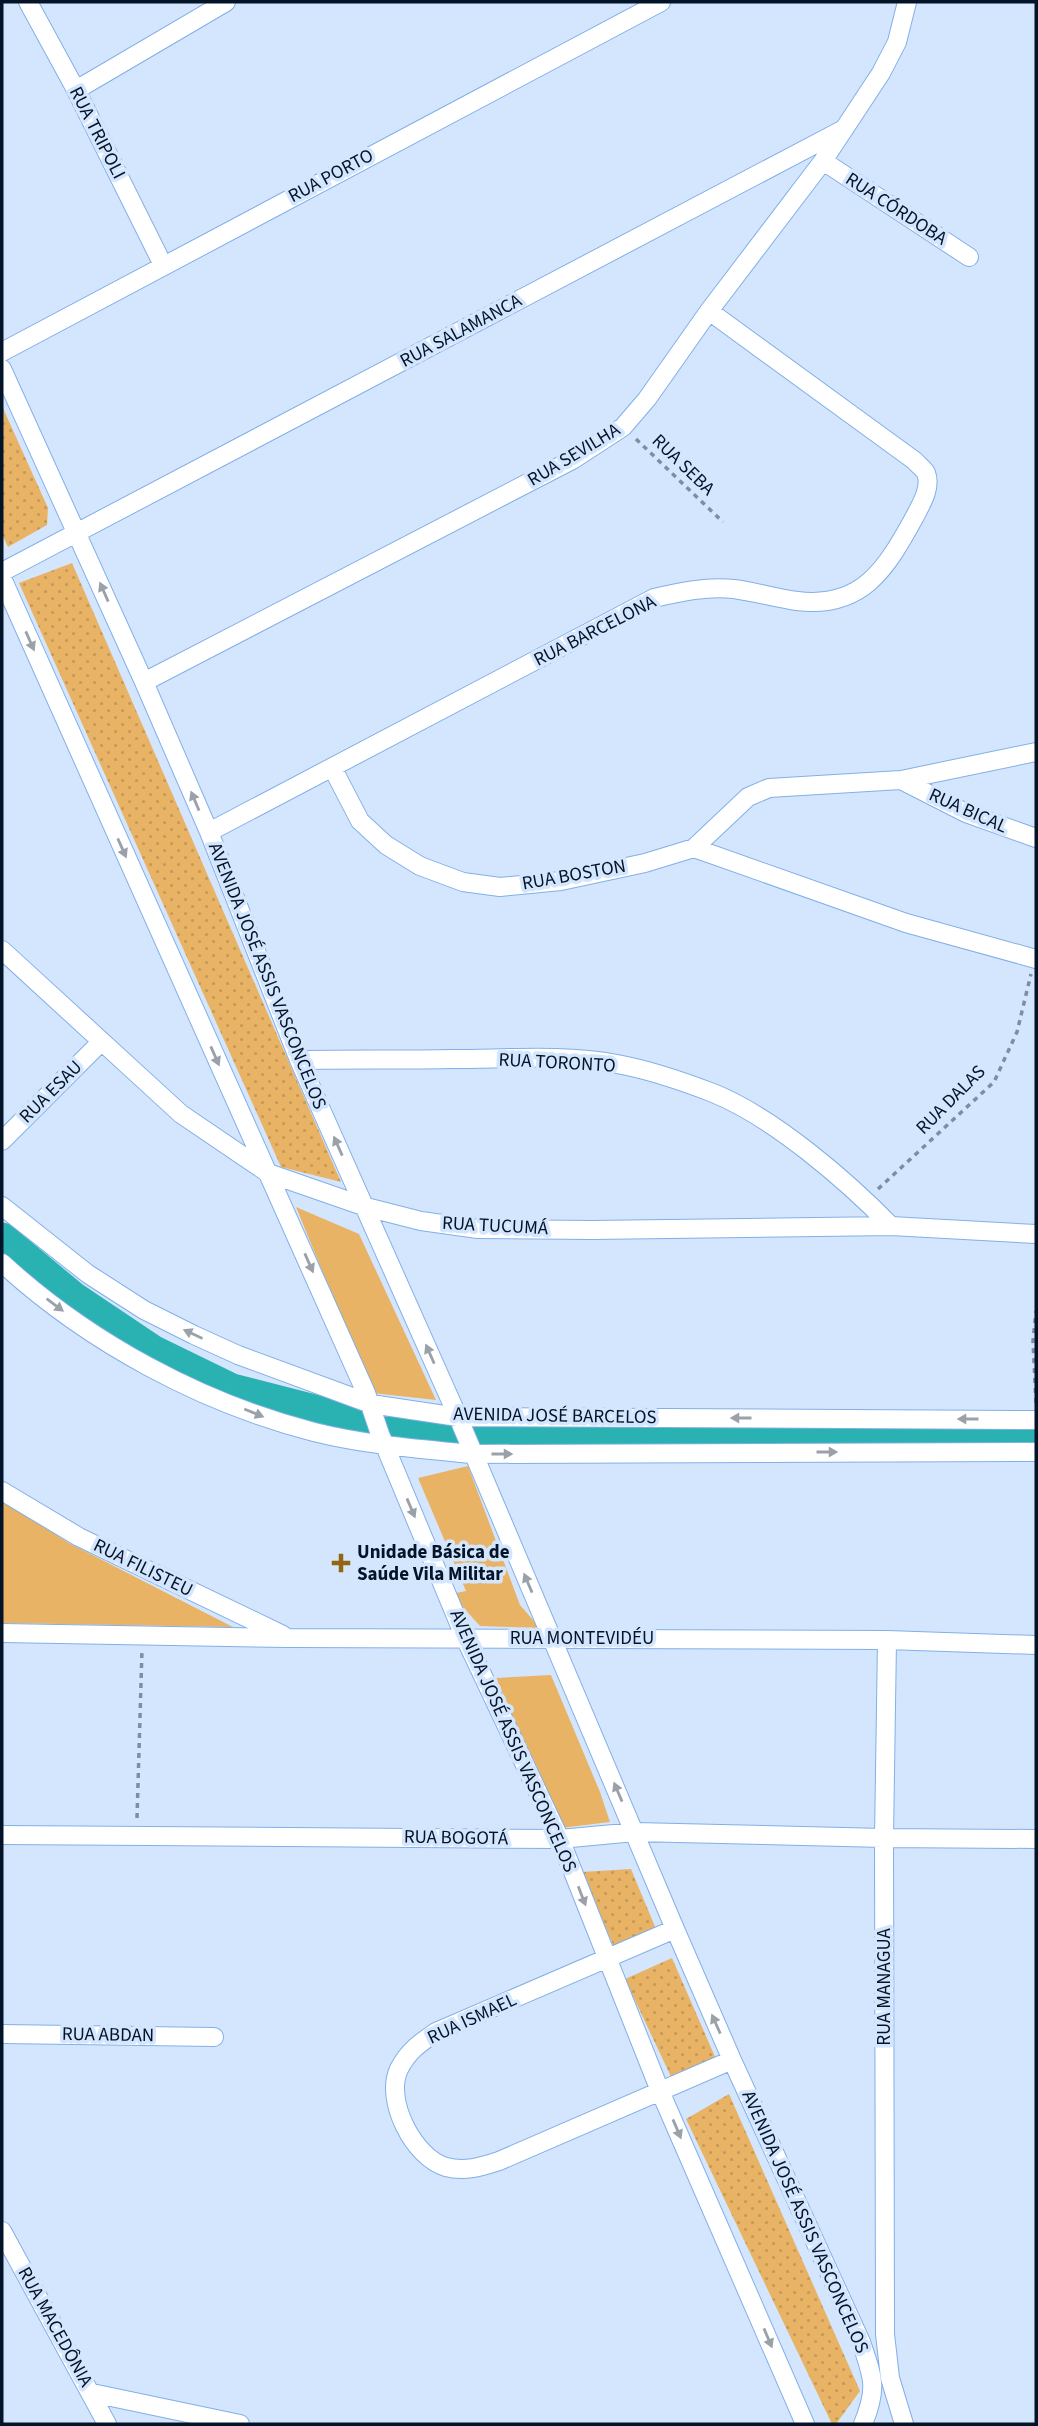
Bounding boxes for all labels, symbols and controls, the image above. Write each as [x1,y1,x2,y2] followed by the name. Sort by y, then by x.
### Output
[62,82,132,184] street label: RUA TRIPOLI
[284,142,378,210] street label: RUA PORTO
[840,166,953,252] street label: RUA CÓRDOBA
[395,287,527,374] street label: RUA SALAMANCA
[523,416,626,493] street label: RUA SEVILHA
[645,428,721,502] street label: RUA SEBA
[98,582,110,602] one-way arrow
[529,588,661,673] street label: RUA BARCELONA
[24,631,36,651] one-way arrow
[924,782,1012,840] street label: RUA BICAL
[189,790,200,811] one-way arrow
[117,838,128,859] one-way arrow
[201,839,333,1113] street label: AVENIDA JOSÉ ASSIS VASCONCELOS
[520,853,628,897] street label: RUA BOSTON
[209,1046,221,1066] one-way arrow
[498,1046,616,1080] street label: RUA TORONTO
[13,1054,89,1130] street label: RUA ESAU
[910,1059,992,1141] street label: RUA DALAS
[332,1136,343,1157] one-way arrow
[441,1210,549,1242] street label: RUA TUCUMÁ
[304,1253,315,1274] one-way arrow
[46,1298,64,1312] one-way arrow
[183,1328,204,1339] one-way arrow
[425,1344,436,1365] one-way arrow
[453,1401,657,1431] street label: AVENIDA JOSÉ BARCELOS
[244,1407,265,1418] one-way arrow
[729,1412,751,1424] one-way arrow
[957,1413,979,1425] one-way arrow
[816,1446,838,1458] one-way arrow
[491,1448,513,1460] one-way arrow
[406,1498,417,1519] one-way arrow
[89,1532,197,1604] street label: RUA FILISTEU
[357,1539,510,1588] place label: Unidade Básica de Saúde Vila Militar
[331,1553,351,1573] marker: Unidade Básica de Saúde Vila Militar
[522,1572,533,1593] one-way arrow
[443,1605,583,1877] street label: AVENIDA JOSÉ ASSIS VASCONCELOS
[510,1625,654,1652] street label: RUA MONTEVIDÉU
[612,1781,623,1802] one-way arrow
[404,1824,509,1852] street label: RUA BOGOTÁ
[576,1885,587,1906] one-way arrow
[871,1928,898,2046] street label: RUA MANAGUA
[423,1987,521,2051] street label: RUA ISMAEL
[710,2014,722,2034] one-way arrow
[62,2021,154,2049] street label: RUA ABDAN
[735,2086,875,2358] street label: AVENIDA JOSÉ ASSIS VASCONCELOS
[671,2119,683,2139] one-way arrow
[11,2262,100,2393] street label: RUA MACEDÔNIA
[762,2328,773,2349] one-way arrow

